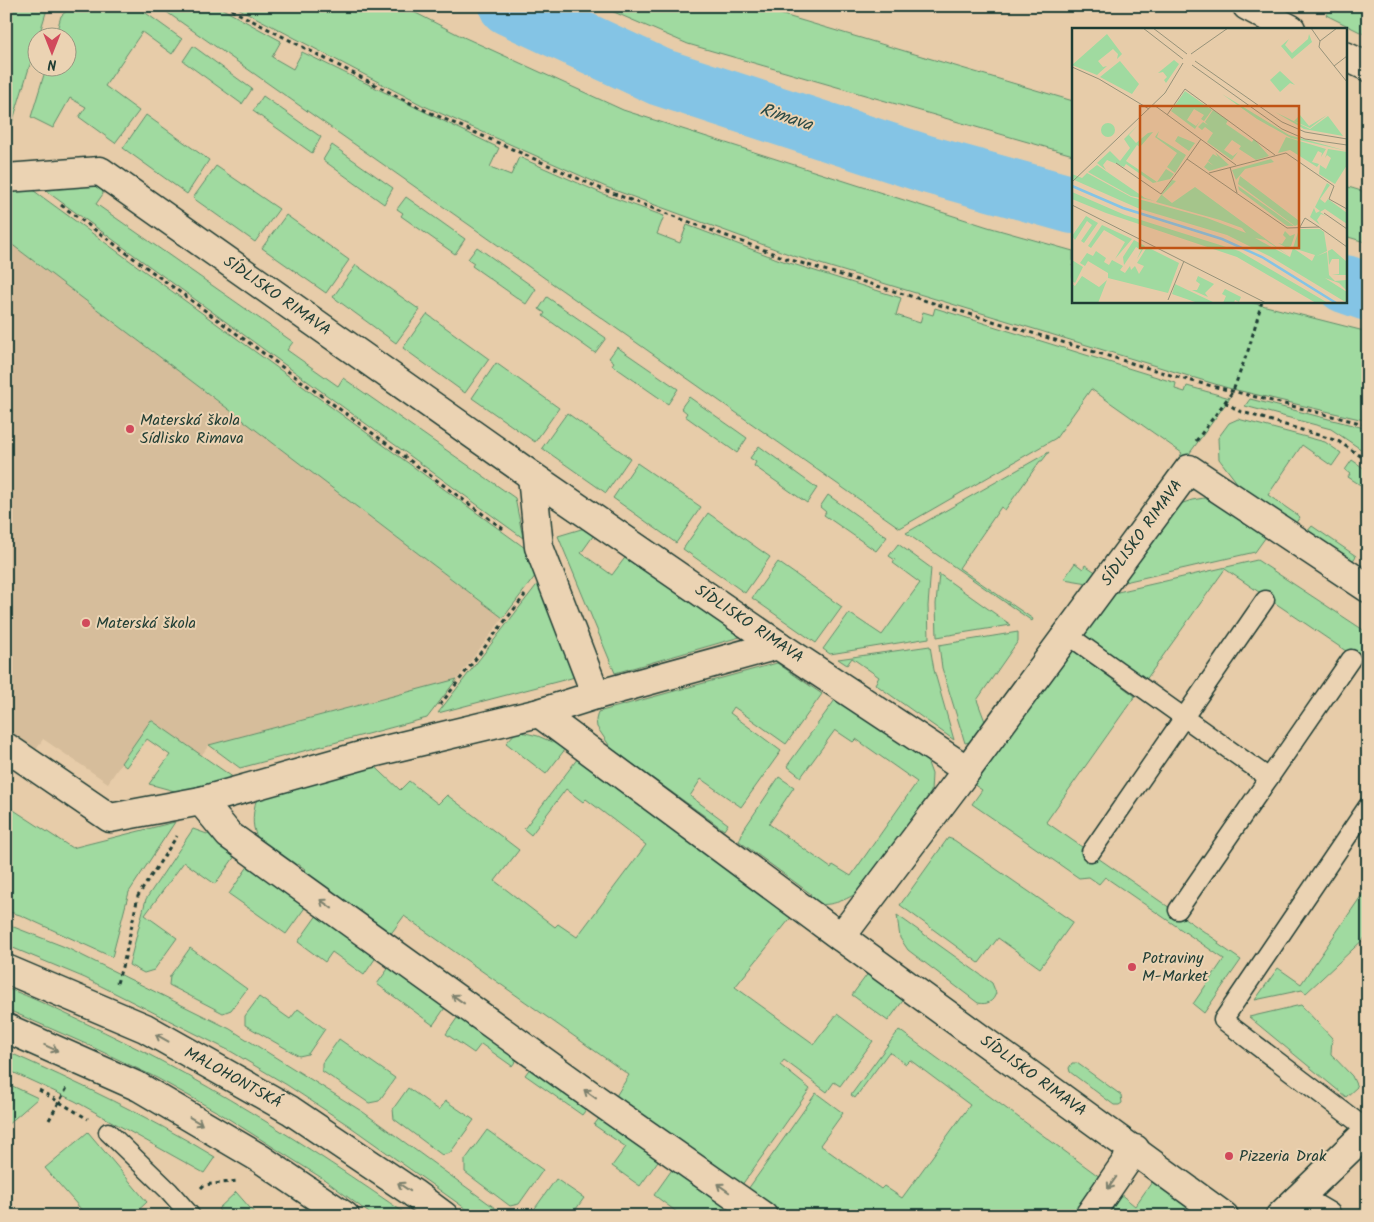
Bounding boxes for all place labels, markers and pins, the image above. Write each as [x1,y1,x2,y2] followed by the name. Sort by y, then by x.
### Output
[140,408,244,451] place label: Materská škola Sídlisko Rimava
[124,423,136,435] marker: Materská škola Sídlisko Rimava
[96,611,196,636] place label: Materská škola
[80,617,92,629] marker: Materská škola
[1142,946,1209,989] place label: Potraviny M-Market
[1126,961,1138,973] marker: Potraviny M-Market
[1239,1144,1327,1169] place label: Pizzeria Drak
[1223,1150,1235,1162] marker: Pizzeria Drak

